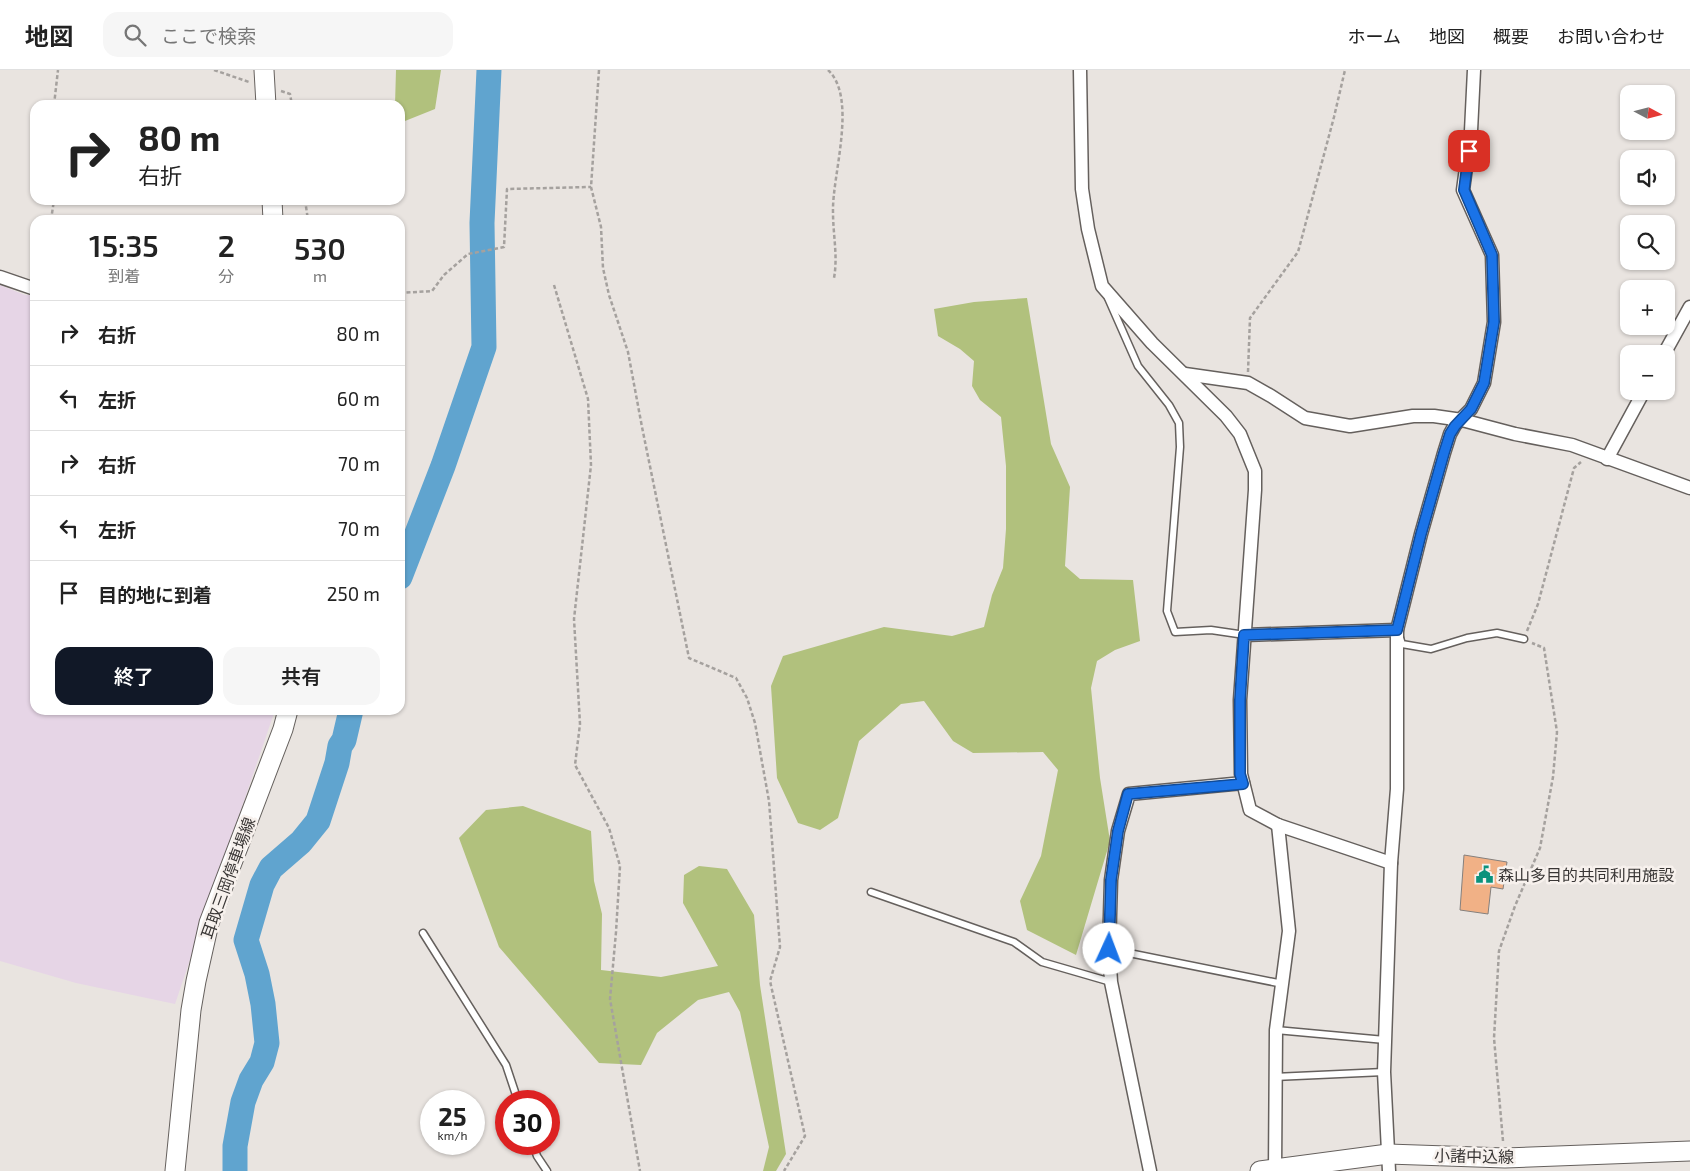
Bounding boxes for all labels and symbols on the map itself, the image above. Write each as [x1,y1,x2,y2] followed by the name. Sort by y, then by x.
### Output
[1620,85,1675,140] north arrow
[1448,130,1490,172] pin
[197,814,258,941] street label: 耳取三岡停車場線
[1474,865,1494,885] public building icon: 森山多目的共同利用施設
[1498,865,1674,884] place label: 森山多目的共同利用施設
[1082,922,1134,974] position arrow
[495,1090,560,1155] speed limit sign: 30
[1434,1145,1514,1166] street label: 小諸中込線

